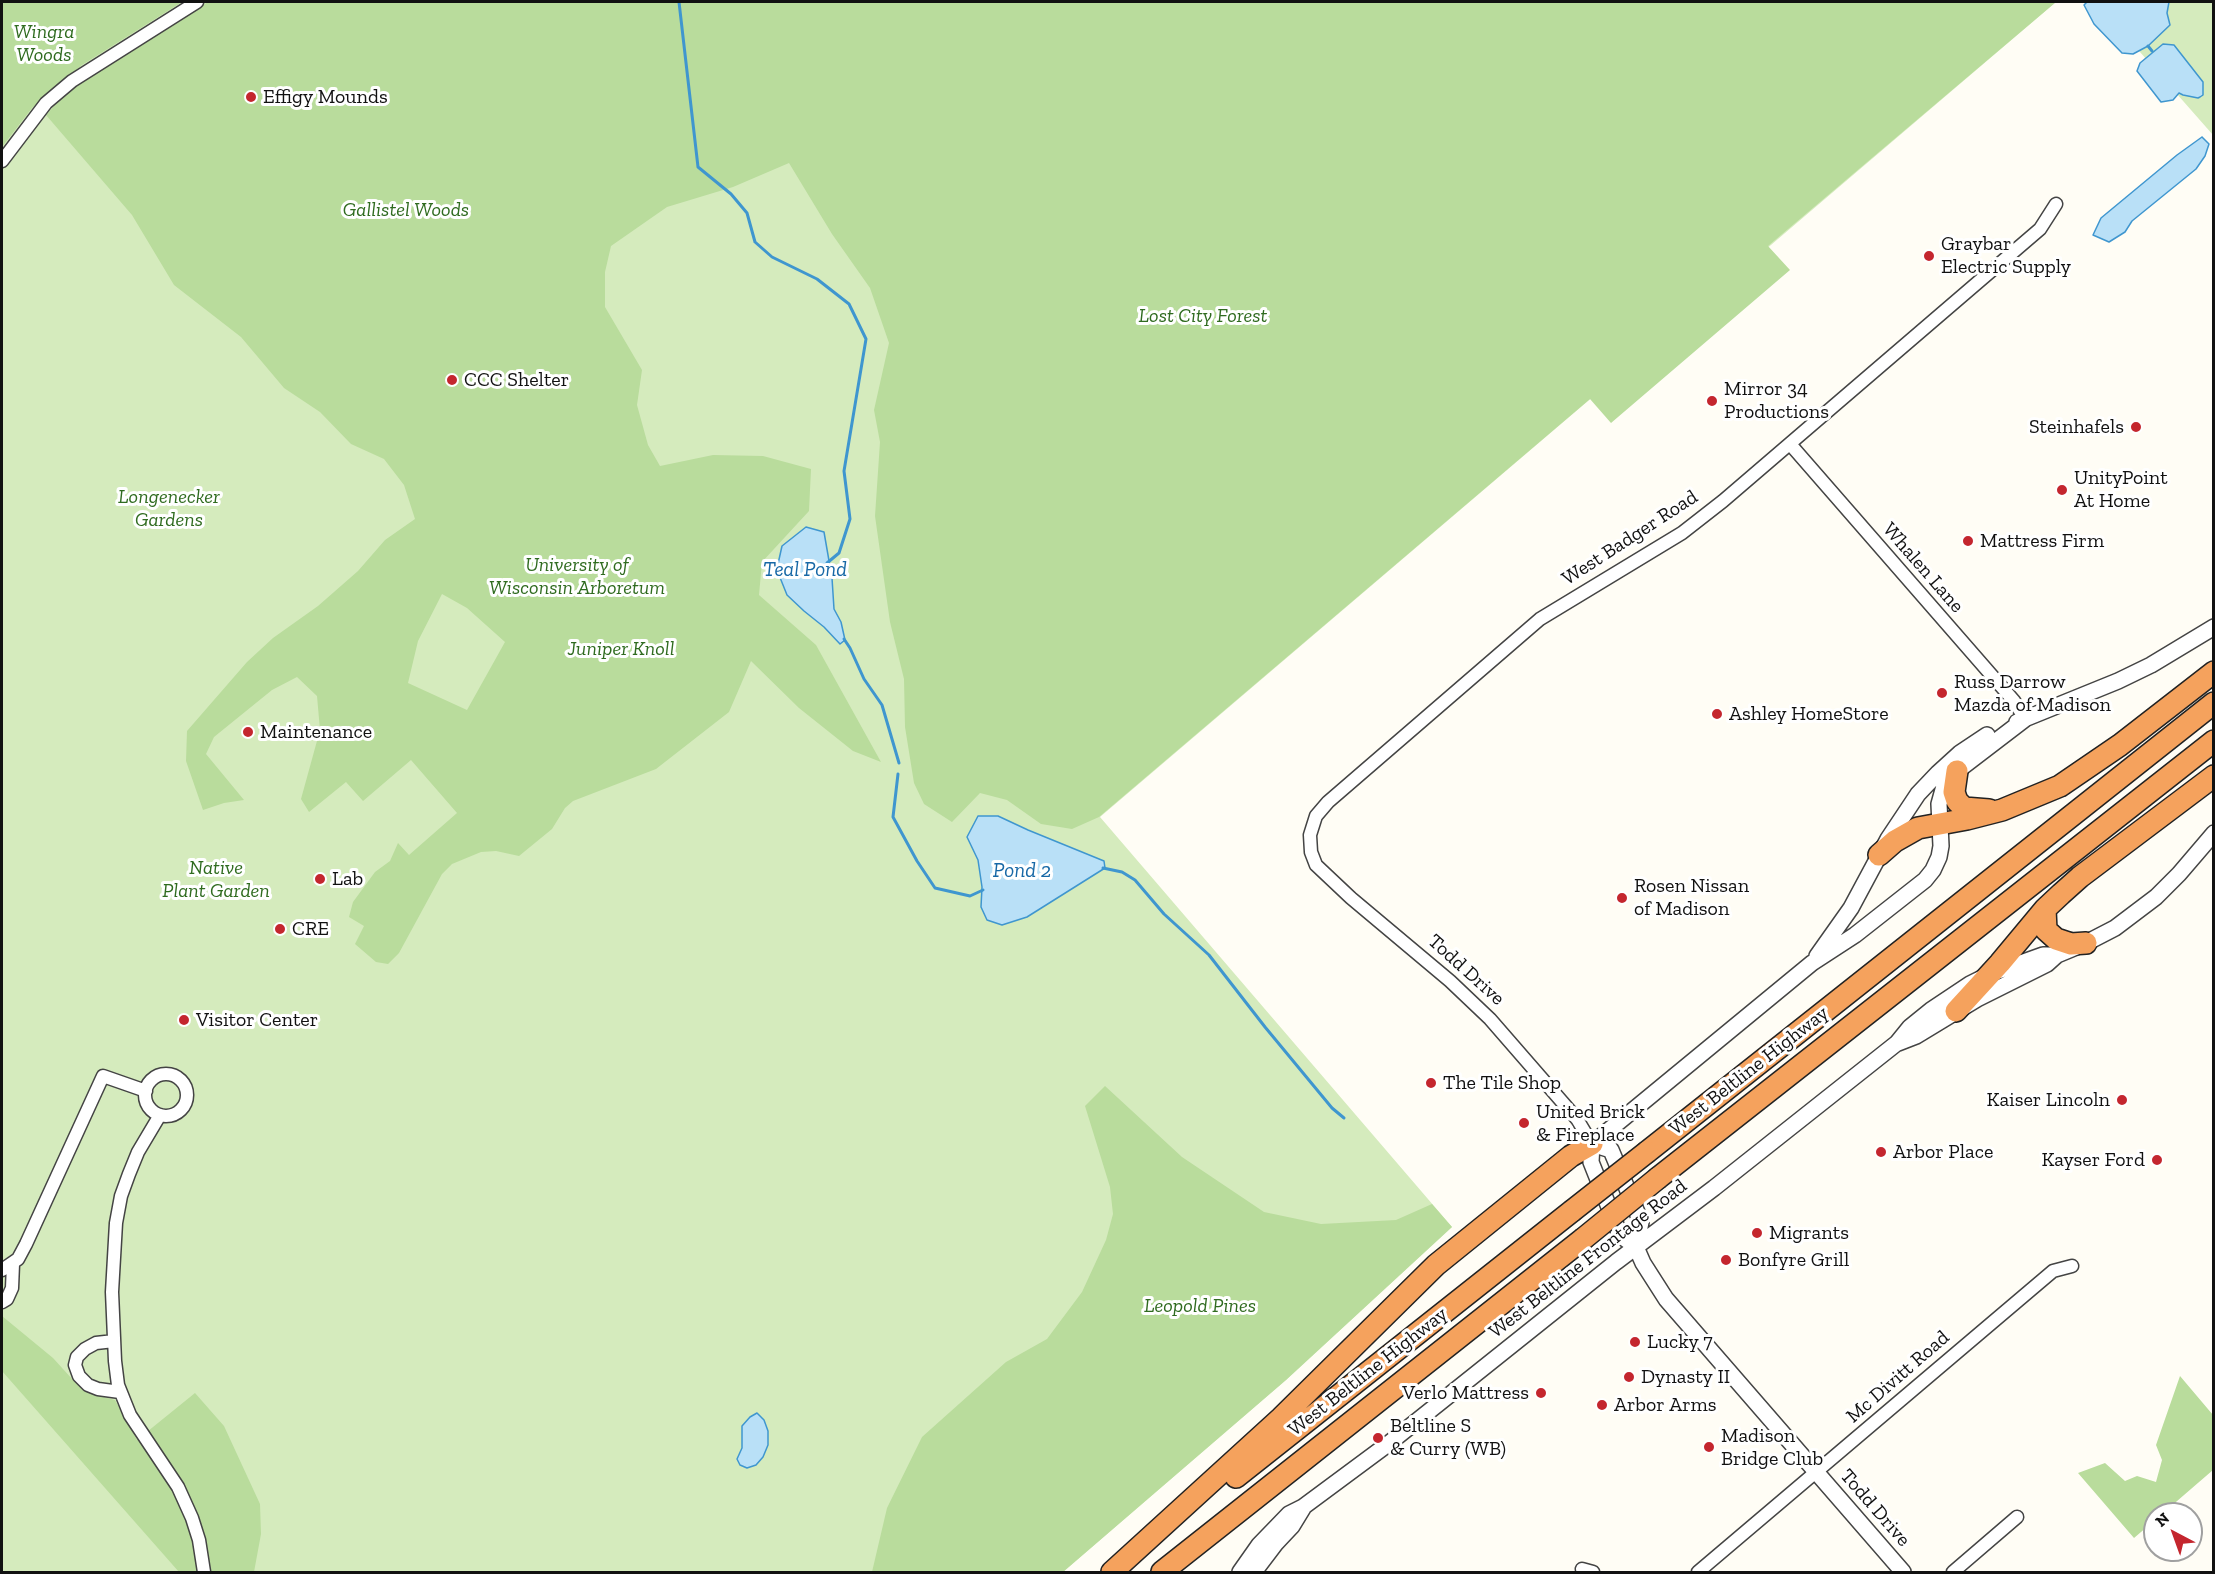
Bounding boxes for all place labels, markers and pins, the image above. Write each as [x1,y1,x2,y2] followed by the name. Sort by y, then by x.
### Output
[263,85,388,109] place label: Effigy Mounds
[244,90,258,104] marker: Effigy Mounds
[1941,232,2071,279] place label: Graybar Electric Supply
[1922,249,1936,263] marker: Graybar Electric Supply
[464,368,569,392] place label: CCC Shelter
[445,373,459,387] marker: CCC Shelter
[1724,377,1829,424] place label: Mirror 34 Productions
[1705,394,1719,408] marker: Mirror 34 Productions
[2029,415,2124,439] place label: Steinhafels
[2129,420,2143,434] marker: Steinhafels
[2074,466,2168,513] place label: UnityPoint At Home
[2055,483,2069,497] marker: UnityPoint At Home
[1980,529,2104,553] place label: Mattress Firm
[1961,534,1975,548] marker: Mattress Firm
[1954,670,2111,717] place label: Russ Darrow Mazda of Madison
[1935,686,1949,700] marker: Russ Darrow Mazda of Madison
[1729,702,1889,726] place label: Ashley HomeStore
[1710,707,1724,721] marker: Ashley HomeStore
[260,720,372,744] place label: Maintenance
[241,725,255,739] marker: Maintenance
[332,867,363,891] place label: Lab
[313,872,327,886] marker: Lab
[1634,874,1749,921] place label: Rosen Nissan of Madison
[1615,891,1629,905] marker: Rosen Nissan of Madison
[292,917,329,941] place label: CRE
[273,922,287,936] marker: CRE
[196,1008,318,1032] place label: Visitor Center
[177,1013,191,1027] marker: Visitor Center
[1443,1071,1561,1095] place label: The Tile Shop
[1424,1076,1438,1090] marker: The Tile Shop
[1987,1088,2110,1112] place label: Kaiser Lincoln
[2115,1093,2129,1107] marker: Kaiser Lincoln
[1536,1100,1645,1147] place label: United Brick & Fireplace
[1517,1116,1531,1130] marker: United Brick & Fireplace
[1893,1140,1993,1164] place label: Arbor Place
[1874,1145,1888,1159] marker: Arbor Place
[2041,1148,2145,1172] place label: Kayser Ford
[2150,1153,2164,1167] marker: Kayser Ford
[1769,1221,1849,1245] place label: Migrants
[1750,1226,1764,1240] marker: Migrants
[1738,1248,1849,1272] place label: Bonfyre Grill
[1719,1253,1733,1267] marker: Bonfyre Grill
[1647,1330,1713,1354] place label: Lucky 7
[1628,1335,1642,1349] marker: Lucky 7
[1641,1365,1730,1389] place label: Dynasty II
[1622,1370,1636,1384] marker: Dynasty II
[1402,1381,1529,1405] place label: Verlo Mattress
[1534,1386,1548,1400] marker: Verlo Mattress
[1614,1393,1717,1417] place label: Arbor Arms
[1595,1398,1609,1412] marker: Arbor Arms
[1390,1414,1506,1461] place label: Beltline S & Curry (WB)
[1721,1424,1823,1471] place label: Madison Bridge Club
[1371,1431,1385,1445] marker: Beltline S & Curry (WB)
[1702,1440,1716,1454] marker: Madison Bridge Club

